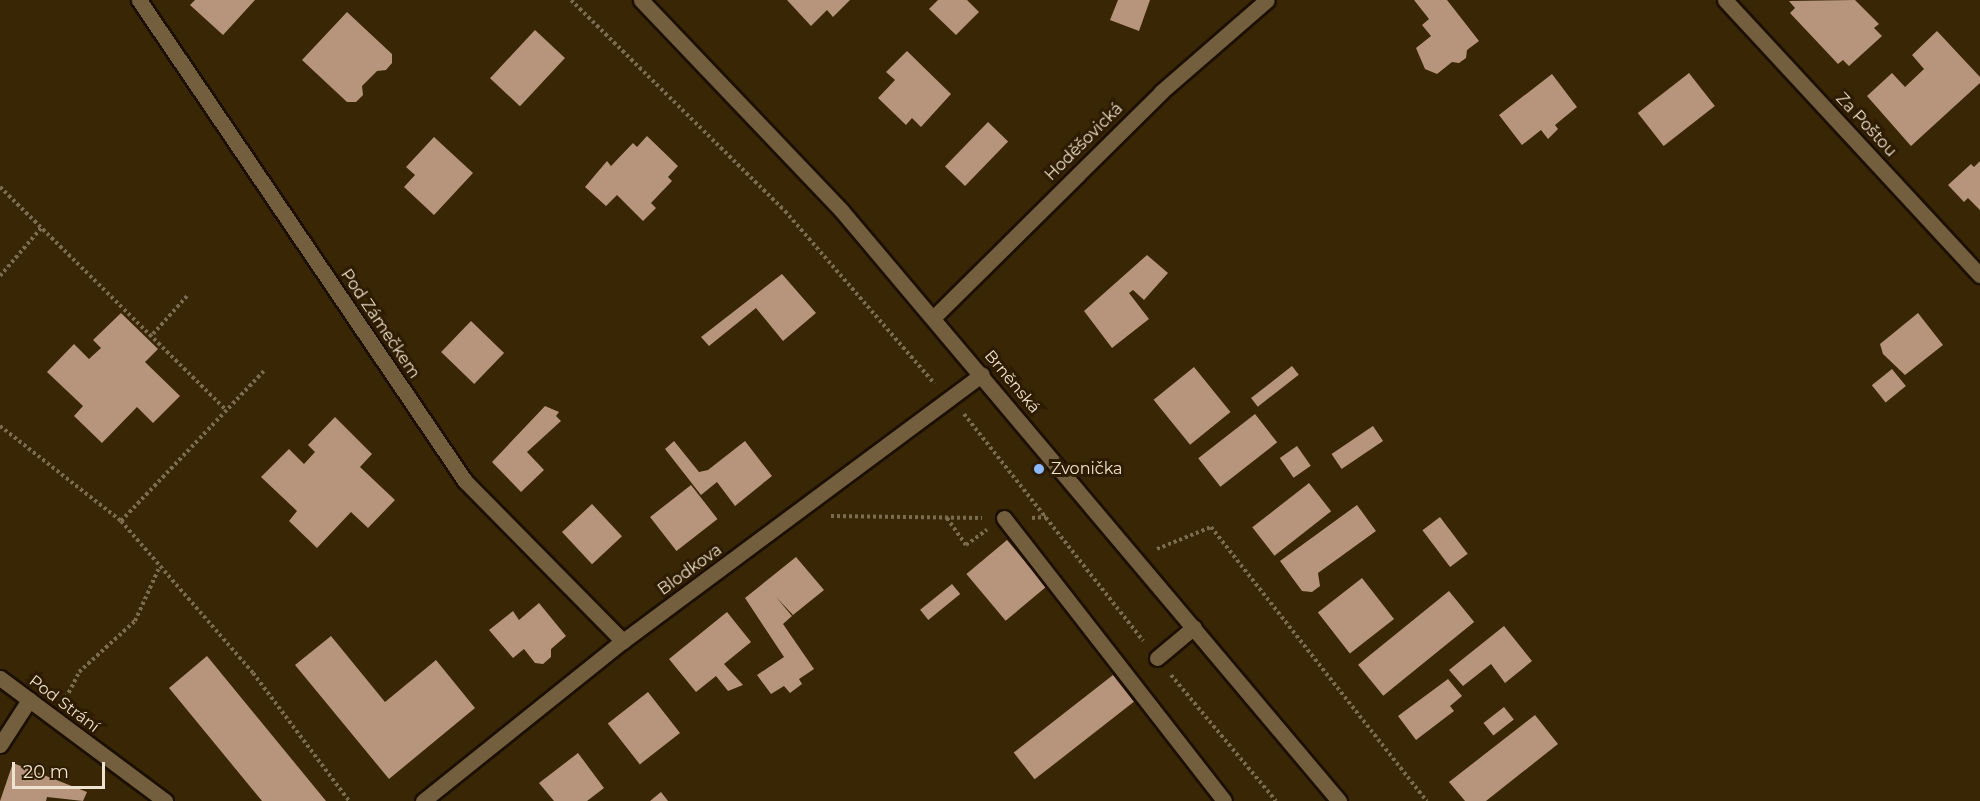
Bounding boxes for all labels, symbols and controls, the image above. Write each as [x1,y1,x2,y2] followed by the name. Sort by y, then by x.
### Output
[1832,89,1900,161] street label: Za Poštou
[1041,99,1127,185] street label: Hoděšovická
[336,266,424,382] street label: Pod Zámečkem
[980,347,1044,417] street label: Brněnská
[1051,459,1122,479] place label: Zvonička
[1032,462,1046,476] marker: Zvonička
[654,540,726,600] street label: Blodkova
[25,671,103,737] street label: Pod Strání
[15,750,108,788] scale bar
[23,761,69,783] text: 20 m

